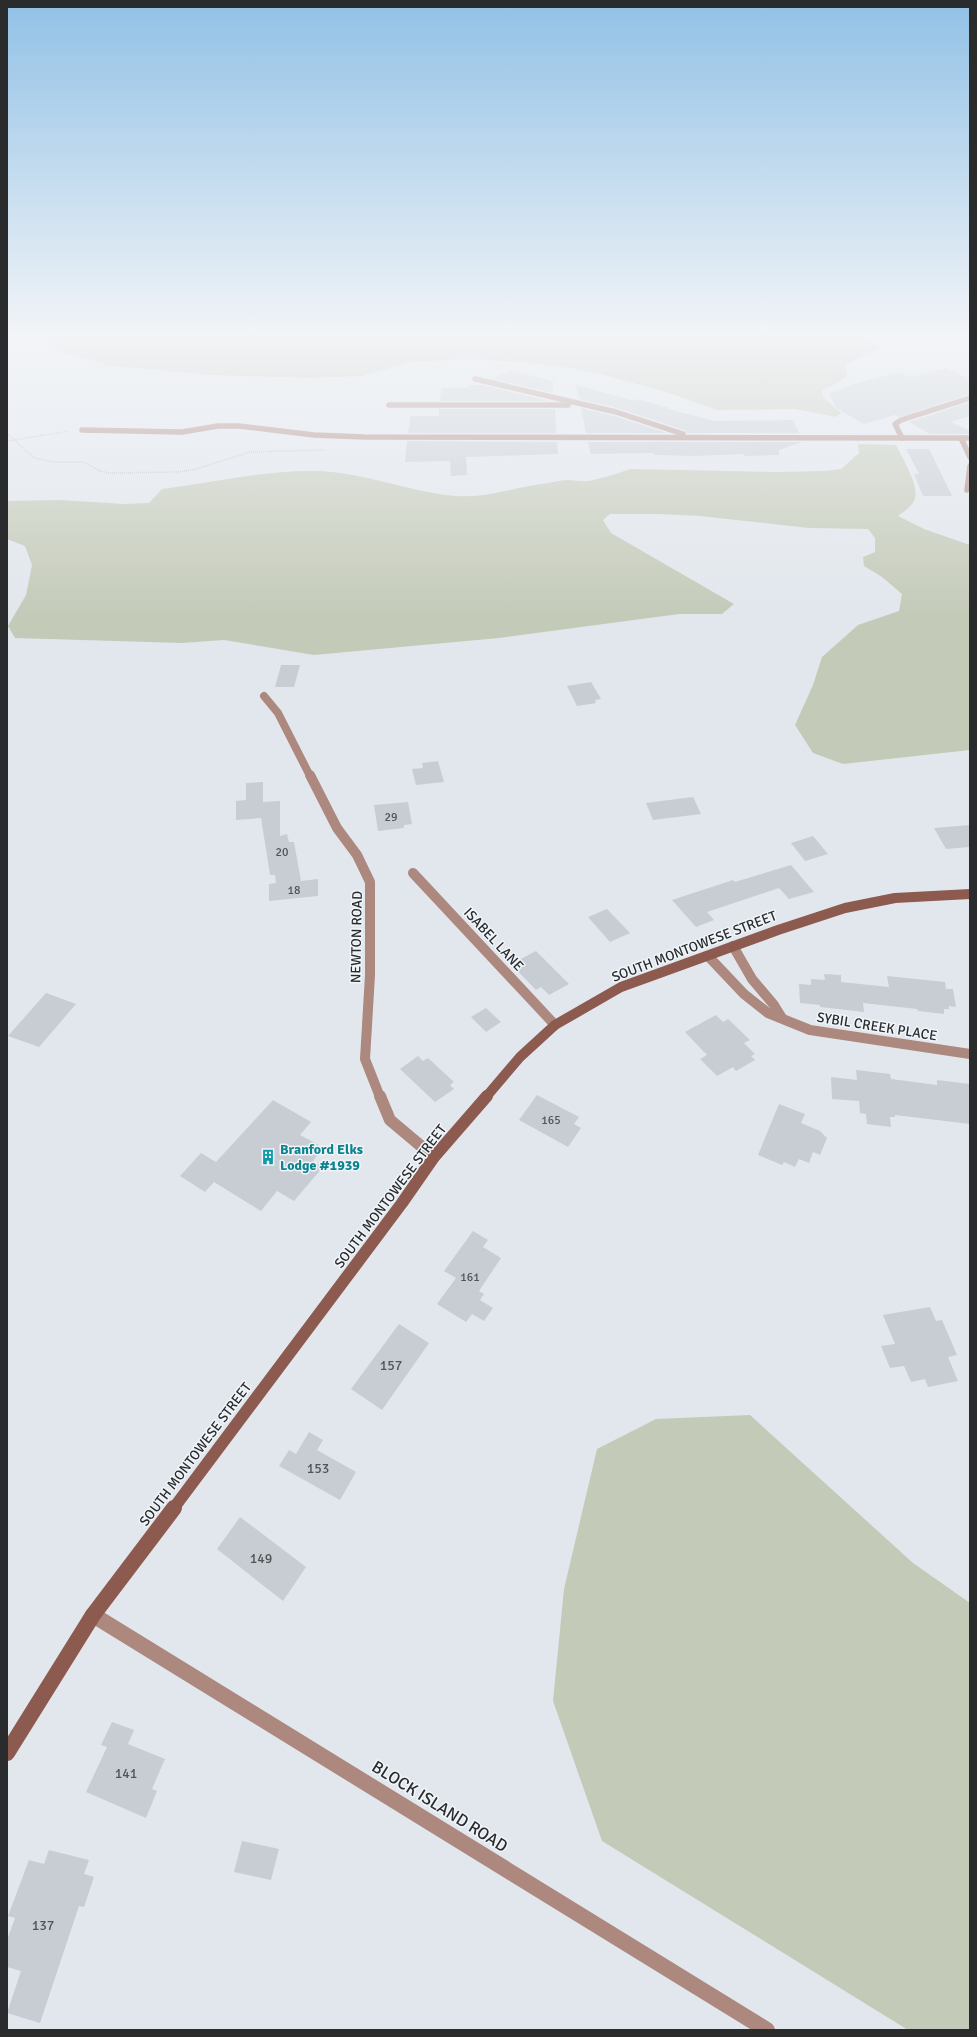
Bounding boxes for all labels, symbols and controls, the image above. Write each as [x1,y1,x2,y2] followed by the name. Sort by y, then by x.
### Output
[385,810,397,825] house number: 29
[276,845,288,860] house number: 20
[288,883,300,898] house number: 18
[347,891,366,983] street label: NEWTON ROAD
[460,904,527,975] street label: ISABEL LANE
[609,907,779,986] street label: SOUTH MONTOWESE STREET
[816,1009,938,1044] street label: SYBIL CREEK PLACE
[541,1113,561,1128] house number: 165
[331,1121,450,1271] street label: SOUTH MONTOWESE STREET
[280,1141,363,1174] place label: Branford Elks Lodge #1939
[259,1148,277,1166] building icon: Branford Elks Lodge #1939
[460,1270,480,1285] house number: 161
[380,1357,402,1374] house number: 157
[136,1379,255,1529] street label: SOUTH MONTOWESE STREET
[307,1460,329,1477] house number: 153
[250,1550,272,1567] house number: 149
[368,1756,512,1857] street label: BLOCK ISLAND ROAD
[115,1765,137,1782] house number: 141
[32,1917,54,1934] house number: 137

